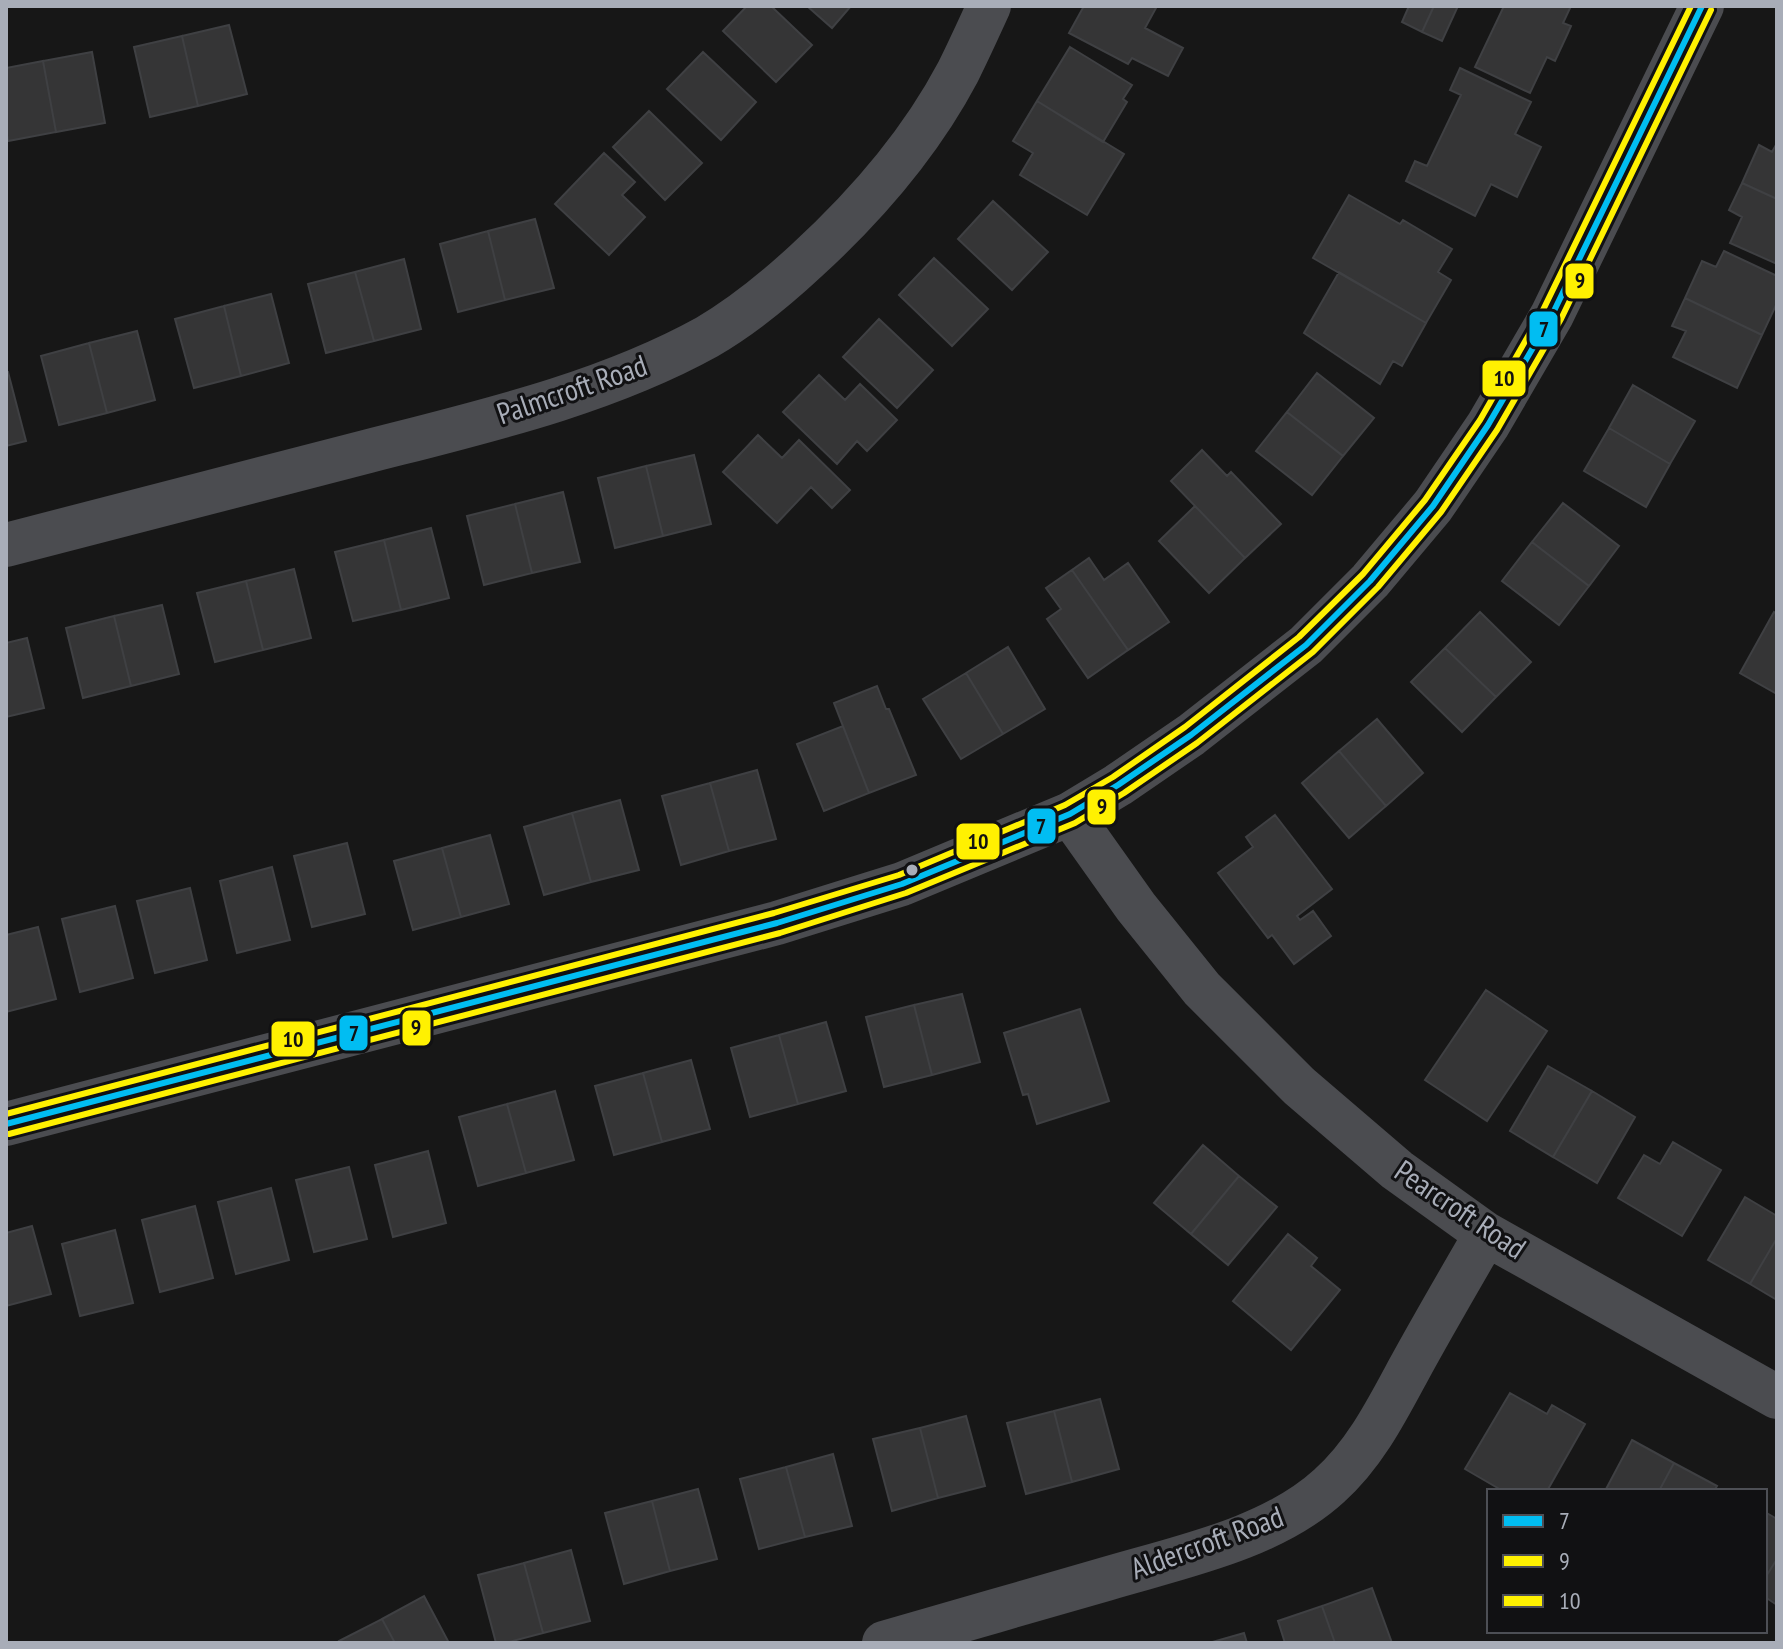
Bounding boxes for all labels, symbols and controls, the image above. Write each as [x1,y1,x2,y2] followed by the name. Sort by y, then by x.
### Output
[1564,262,1595,300] line badge: 9
[1575,266,1585,294] text: 9
[1528,310,1559,348] line badge: 7
[1539,315,1549,343] text: 7
[491,345,652,432] street label: Palmcroft Road
[1481,359,1527,398] line badge: 10
[1493,364,1515,392] text: 10
[1086,788,1117,826] line badge: 9
[1097,792,1107,820] text: 9
[1026,807,1057,845] line badge: 7
[1036,812,1046,840] text: 7
[955,822,1001,861] line badge: 10
[967,827,989,855] text: 10
[904,862,920,878] unlabelled marker
[401,1009,432,1047] line badge: 9
[411,1013,421,1041] text: 9
[338,1014,369,1052] line badge: 7
[349,1019,359,1047] text: 7
[270,1020,316,1058] line badge: 10
[282,1025,304,1053] text: 10
[1388,1151,1534,1267] street label: Pearcroft Road
[1487,1489,1767,1633] legend
[1125,1496,1288,1587] street label: Aldercroft Road
[1559,1505,1570,1536] text: 7
[1559,1545,1570,1576] text: 9
[1559,1585,1581,1616] text: 10

